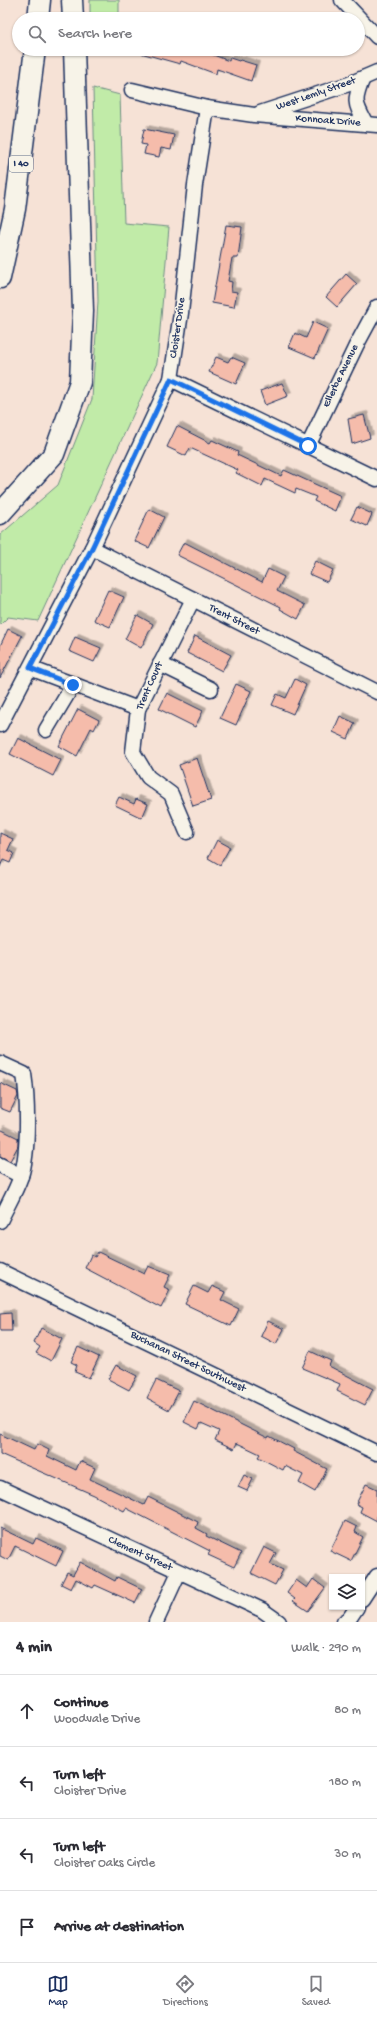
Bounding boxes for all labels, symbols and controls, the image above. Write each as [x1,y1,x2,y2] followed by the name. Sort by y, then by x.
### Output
[12,12,365,56] search box
[26,23,48,45] icon: search
[58,25,132,43] text: Search here
[275,74,359,113] street label: West Lemly Street
[295,113,361,129] street label: Konnoak Drive
[9,156,33,172] road number: I 40
[168,297,188,359] street label: Cloister Drive
[321,342,362,409] street label: Ellerbe Avenue
[299,437,317,455] route start
[206,602,263,639] street label: Trent Street
[134,659,167,713] street label: Trent Court
[64,676,82,694] route end
[128,1328,249,1396] street label: Buchanan Street Southwest
[106,1534,175,1575] street label: Clement Street
[329,1574,365,1610] map controls
[329,1574,365,1610] button: layers
[16,1638,52,1658] text: 4 min
[291,1641,361,1656] text: Walk · 290 m
[54,1694,108,1712] text: Continue
[16,1700,38,1722] icon: ahead
[334,1703,361,1718] text: 80 m
[54,1712,140,1727] text: Woodvale Drive
[54,1766,105,1784] text: Turn left
[16,1772,38,1794] icon: left
[329,1775,361,1790] text: 180 m
[54,1784,126,1799] text: Cloister Drive
[54,1838,105,1856] text: Turn left
[16,1844,38,1866] icon: left
[335,1847,361,1862] text: 30 m
[54,1856,155,1871] text: Cloister Oaks Circle
[16,1916,38,1938] icon: arrive
[54,1918,184,1936] text: Arrive at destination
[47,1973,69,2009] tab: Map
[163,1973,208,2009] tab: Directions
[302,1973,330,2009] tab: Saved

